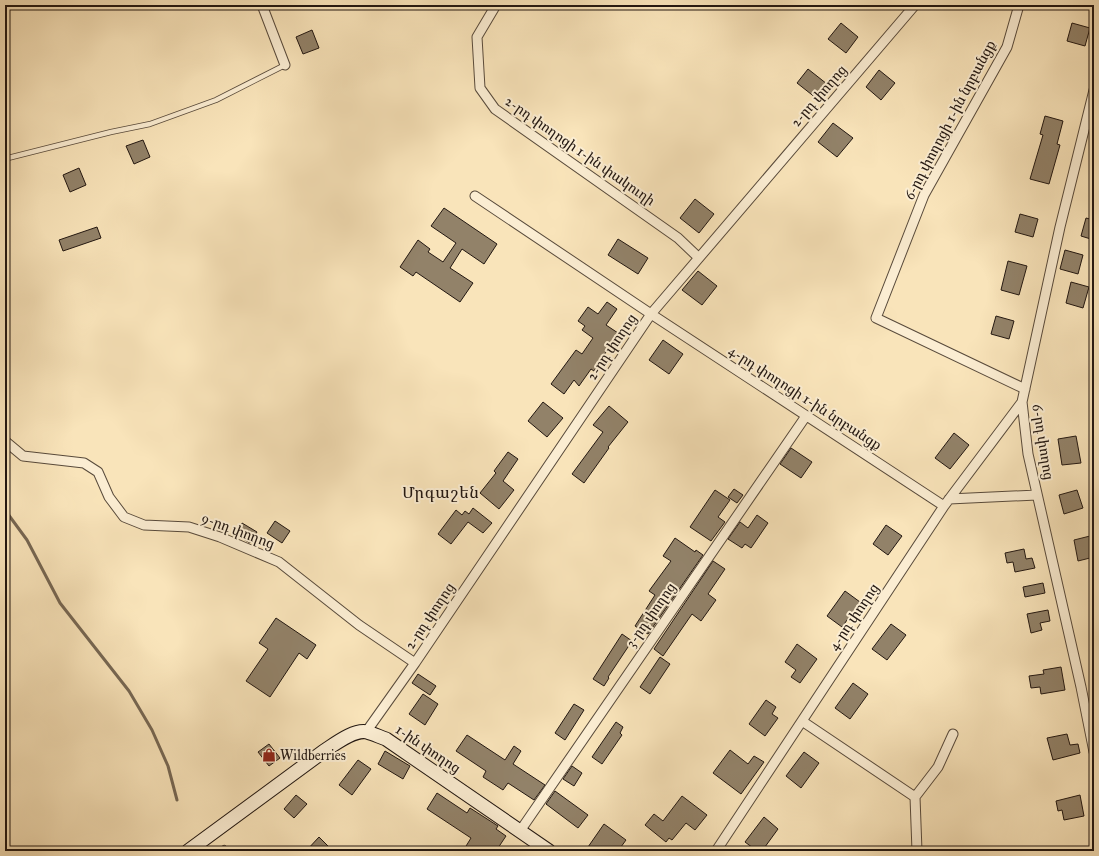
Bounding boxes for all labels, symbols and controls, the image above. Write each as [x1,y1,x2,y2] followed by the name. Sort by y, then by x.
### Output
[901,37,999,203] street label: 6-րդ փողոցի 1-ին նրբանցք
[787,62,851,130] street label: 2-րդ փողոց
[502,93,658,209] street label: 2-րդ փողոցի 1-ին փակուղի
[584,311,640,383] street label: 2-րդ փողոց
[725,342,885,454] street label: 4-րդ փողոցի 1-ին նրբանցք
[1029,403,1057,481] street label: 6-րդ փողոց
[402,483,480,502] district label: Մրգաշեն
[199,509,277,553] street label: 9-րդ փողոց
[622,579,680,651] street label: 3-րդ փողոց
[402,580,458,652] street label: 2-րդ փողոց
[825,580,883,654] street label: 4-րդ փողոց
[392,721,464,777] street label: 1-ին փողոց
[261,747,277,763] shop icon: Wildberries
[280,747,346,764] place label: Wildberries

